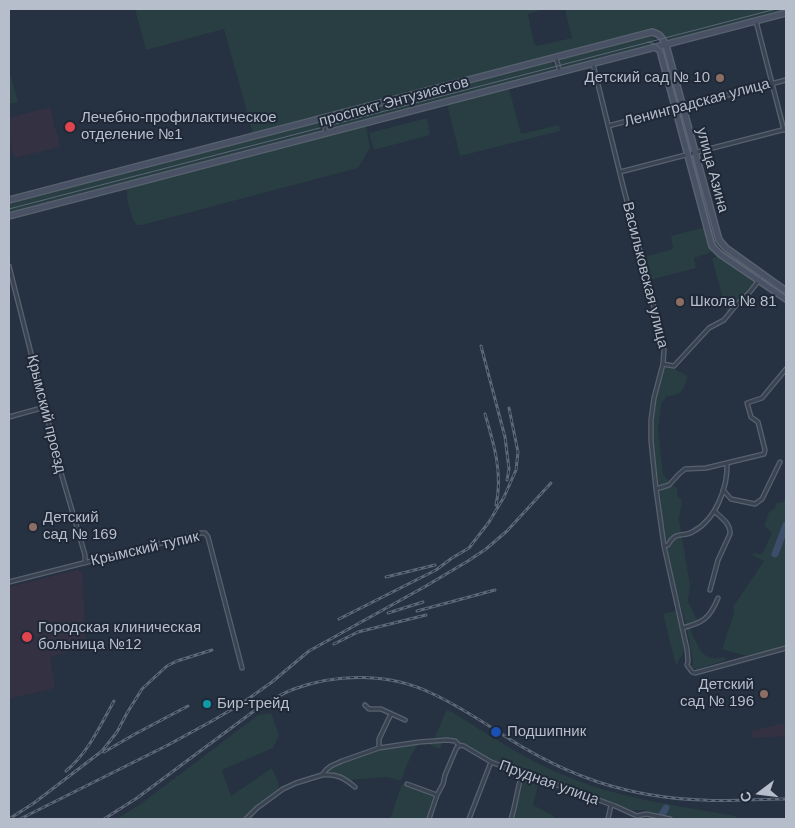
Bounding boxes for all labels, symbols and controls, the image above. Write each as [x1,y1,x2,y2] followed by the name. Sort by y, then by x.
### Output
[585,69,710,87] place label: Детский сад № 10
[714,72,726,84] marker: Детский сад № 10
[317,73,471,131] street label: проспект Энтузиастов
[622,75,772,131] street label: Ленинградская улица
[81,109,277,144] place label: Лечебно-профилактическое отделение №1
[63,120,77,134] marker: Лечебно-профилактическое отделение №1
[692,126,732,214] street label: улица Азина
[618,200,672,350] street label: Васильковская улица
[690,293,777,311] place label: Школа № 81
[674,296,686,308] marker: Школа № 81
[23,353,69,475] street label: Крымский проезд
[43,509,117,544] place label: Детский сад № 169
[27,521,39,533] marker: Детский сад № 169
[89,528,201,570] street label: Крымский тупик
[38,619,201,654] place label: Городская клиническая больница №12
[20,630,34,644] marker: Городская клиническая больница №12
[680,676,754,711] place label: Детский сад № 196
[758,688,770,700] marker: Детский сад № 196
[217,695,289,713] place label: Бир-трейд
[201,698,213,710] marker: Бир-трейд
[507,723,586,741] place label: Подшипник
[489,725,503,739] marker: Подшипник
[497,757,601,809] street label: Прудная улица
[735,768,785,818] north arrow
[736,790,755,804] text: С

